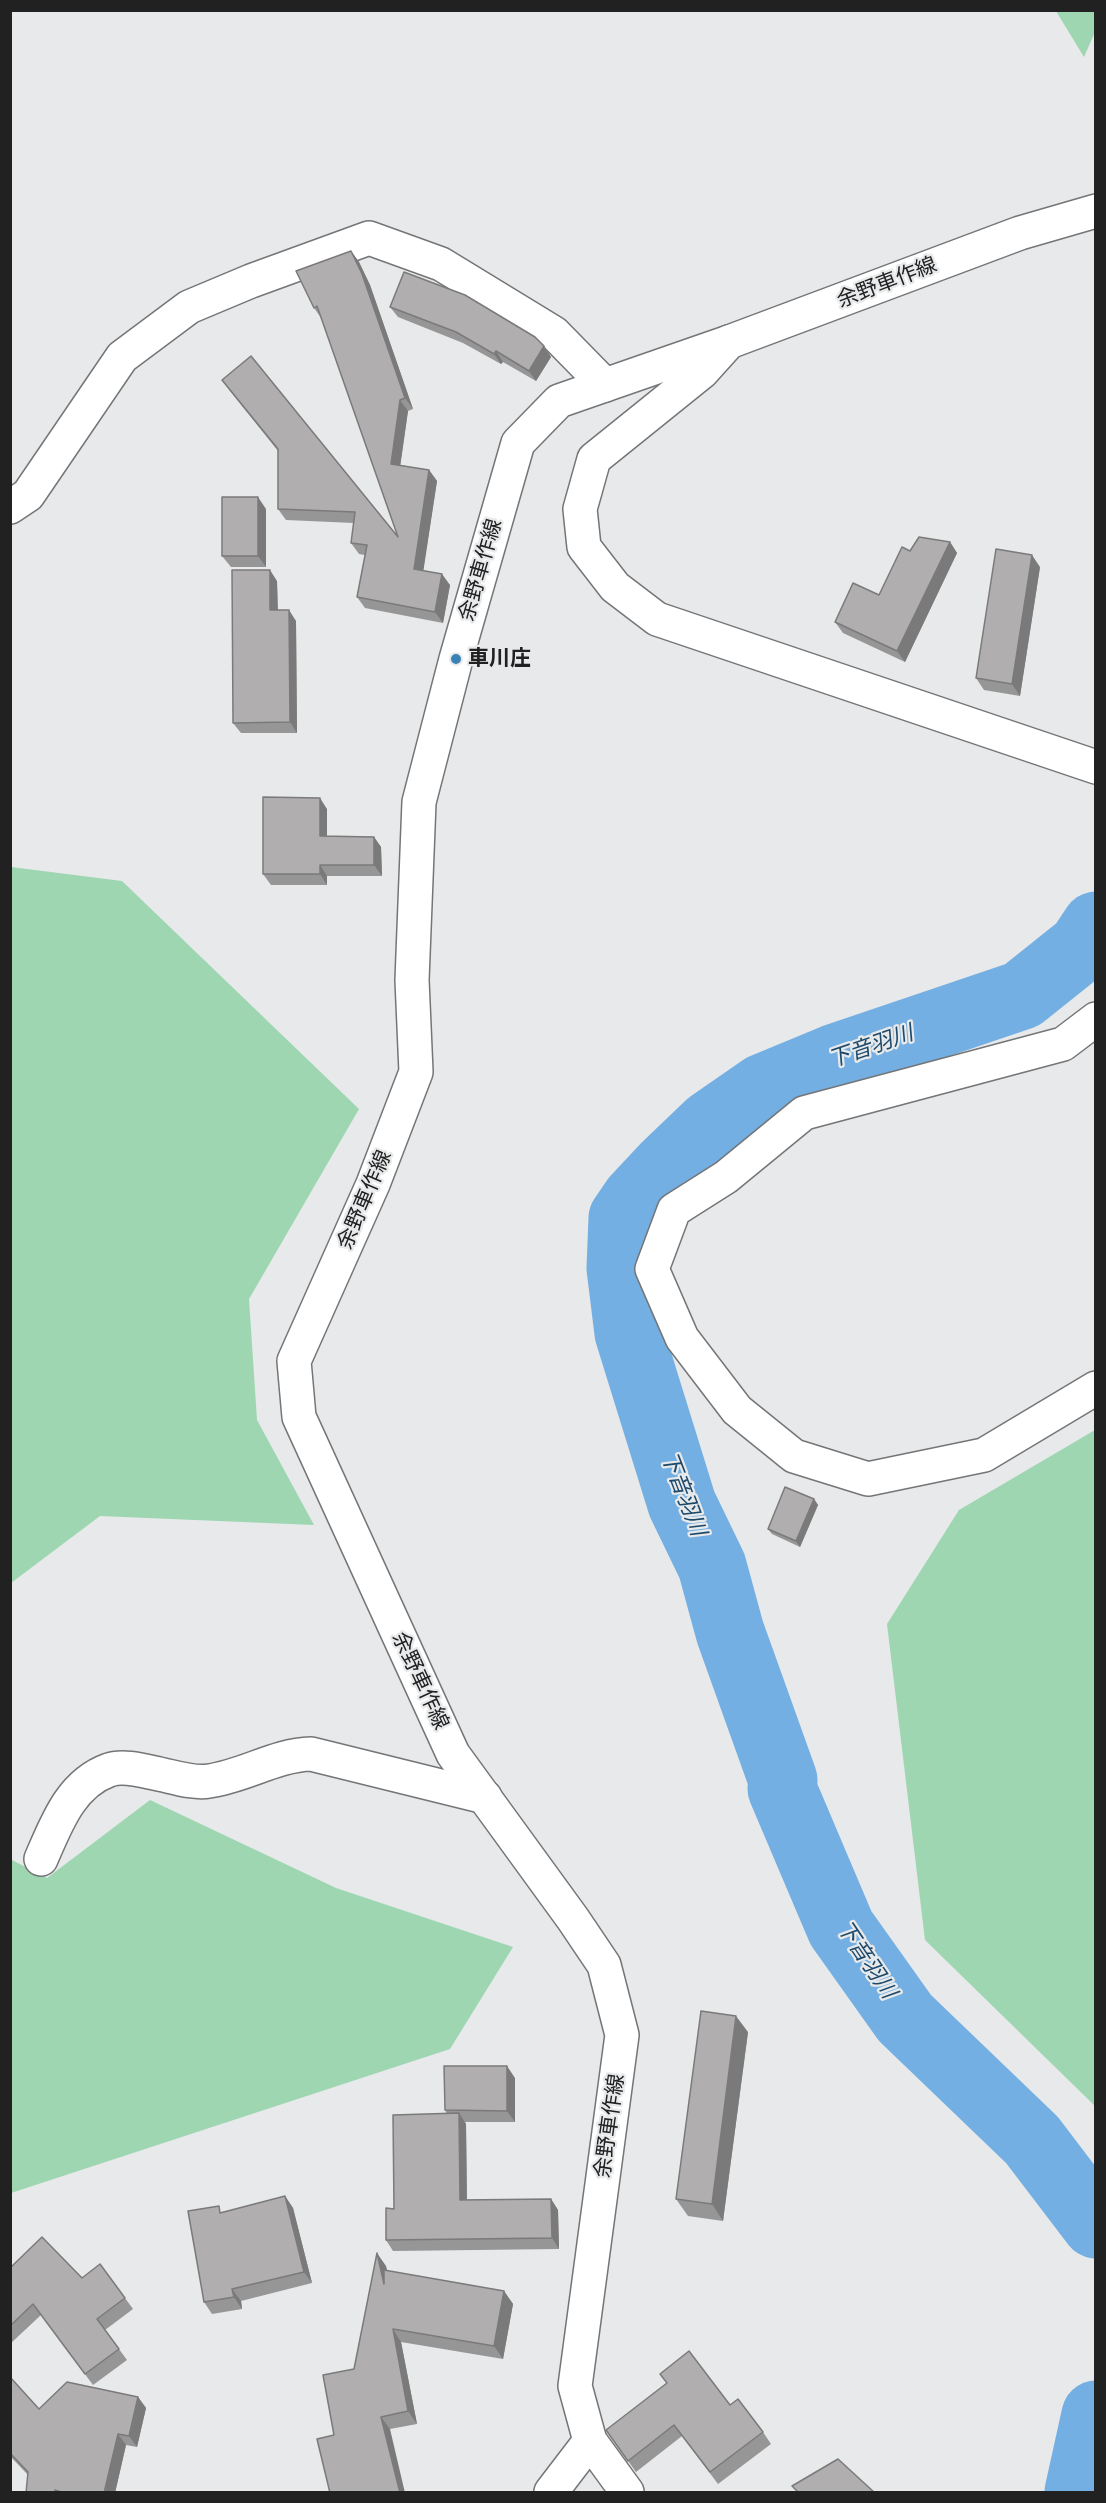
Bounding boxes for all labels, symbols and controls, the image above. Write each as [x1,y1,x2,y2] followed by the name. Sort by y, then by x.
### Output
[833,252,941,314] street label: 余野車作線
[454,516,508,624] street label: 余野車作線
[468,646,531,672] place label: 車川庄
[449,652,463,666] marker: 車川庄
[825,1020,917,1074] water label: 下音羽川
[333,1147,397,1253] street label: 余野車作線
[655,1448,711,1540] water label: 下音羽川
[386,1628,454,1734] street label: 余野車作線
[830,1916,902,2004] water label: 下音羽川
[590,2072,630,2180] street label: 余野車作線

